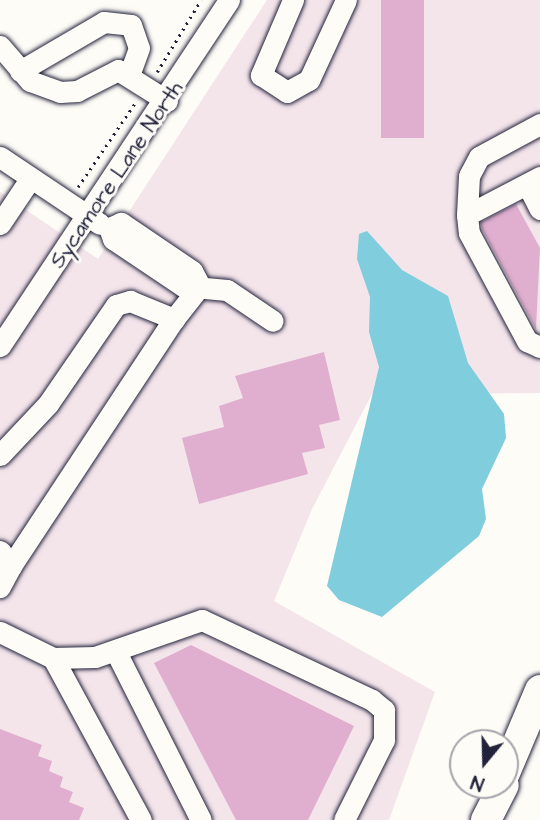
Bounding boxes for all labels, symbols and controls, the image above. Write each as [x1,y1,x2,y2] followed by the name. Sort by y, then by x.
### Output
[45,77,189,273] street label: Sycamore Lane North
[449,729,519,799] north arrow
[468,768,488,797] text: N

